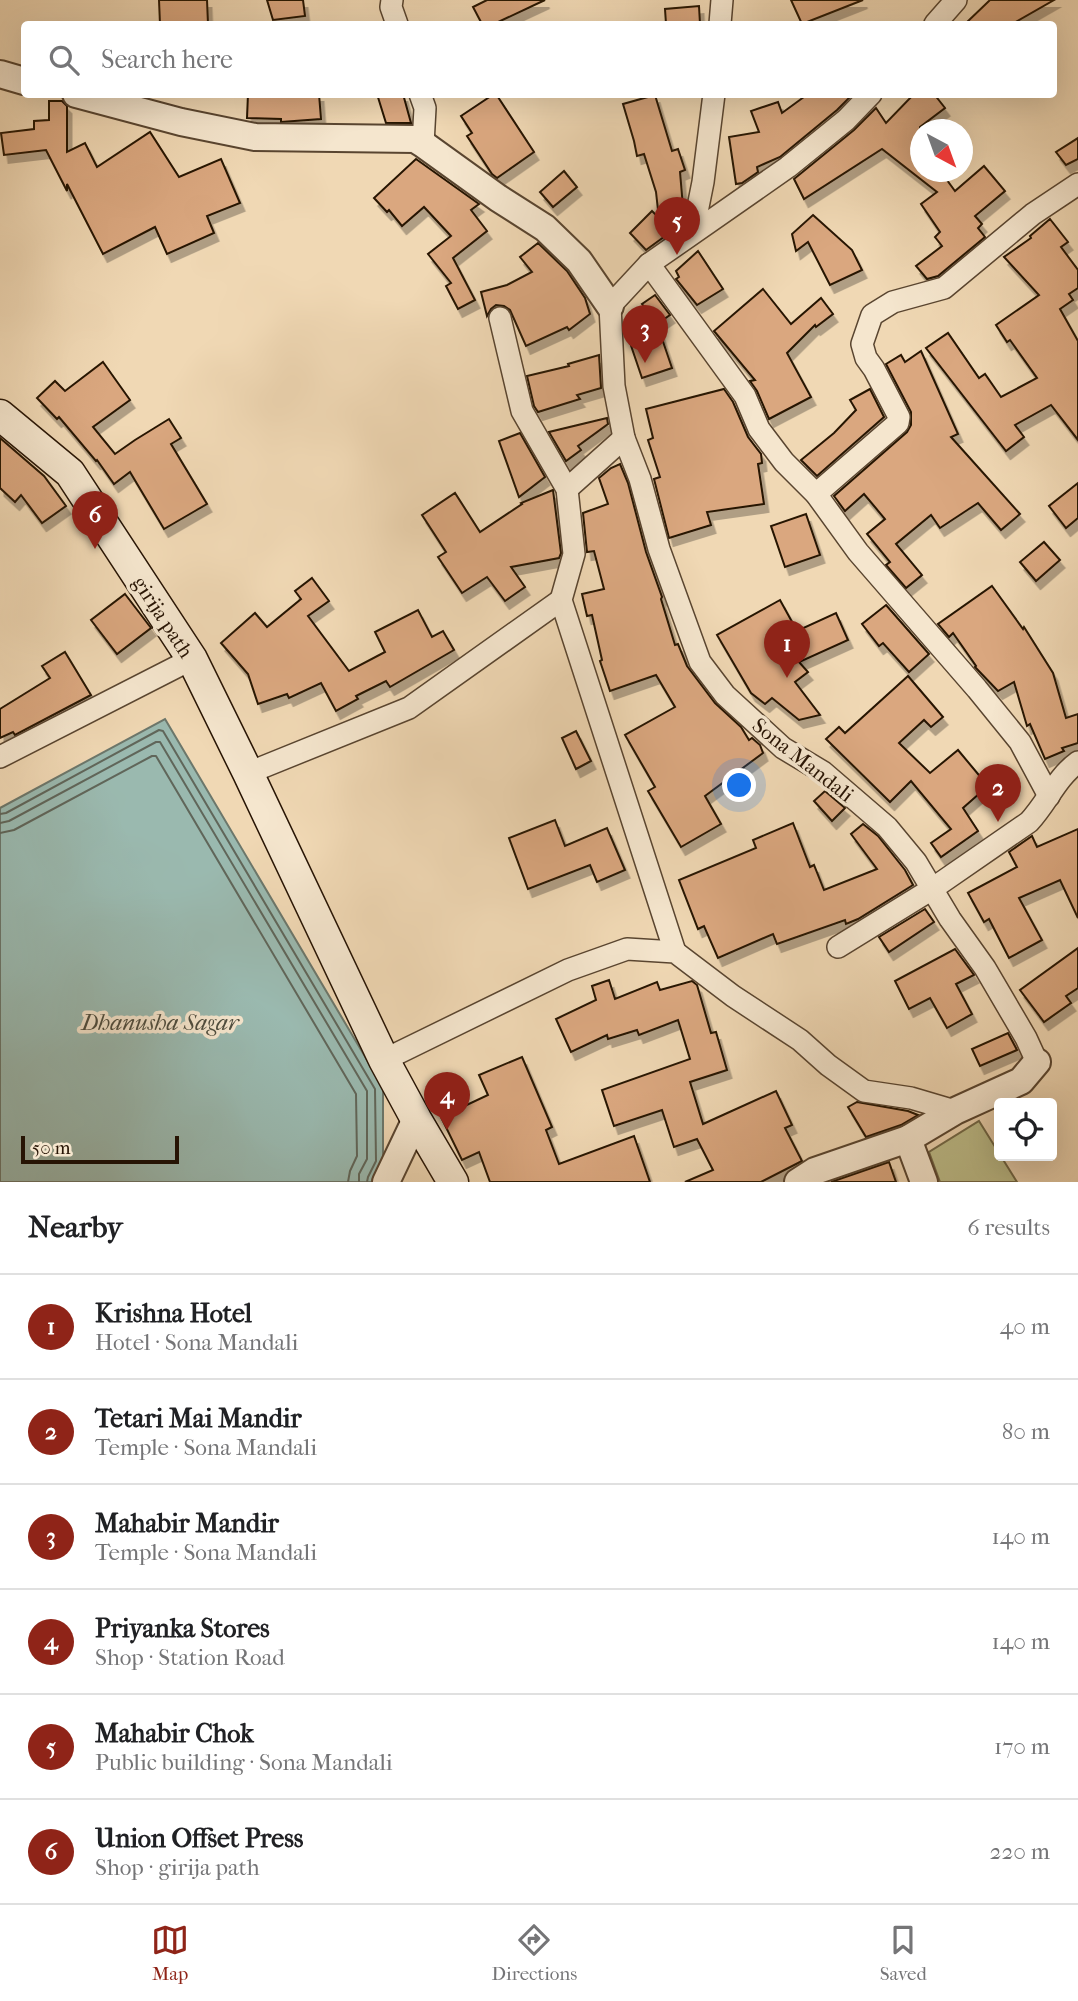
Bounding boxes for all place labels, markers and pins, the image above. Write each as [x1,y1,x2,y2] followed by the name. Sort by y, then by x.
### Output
[654,197,700,255] pin: 5
[622,305,668,363] pin: 3
[72,491,118,549] pin: 6
[764,620,810,678] pin: 1
[975,764,1021,822] pin: 2
[424,1072,470,1130] pin: 4

